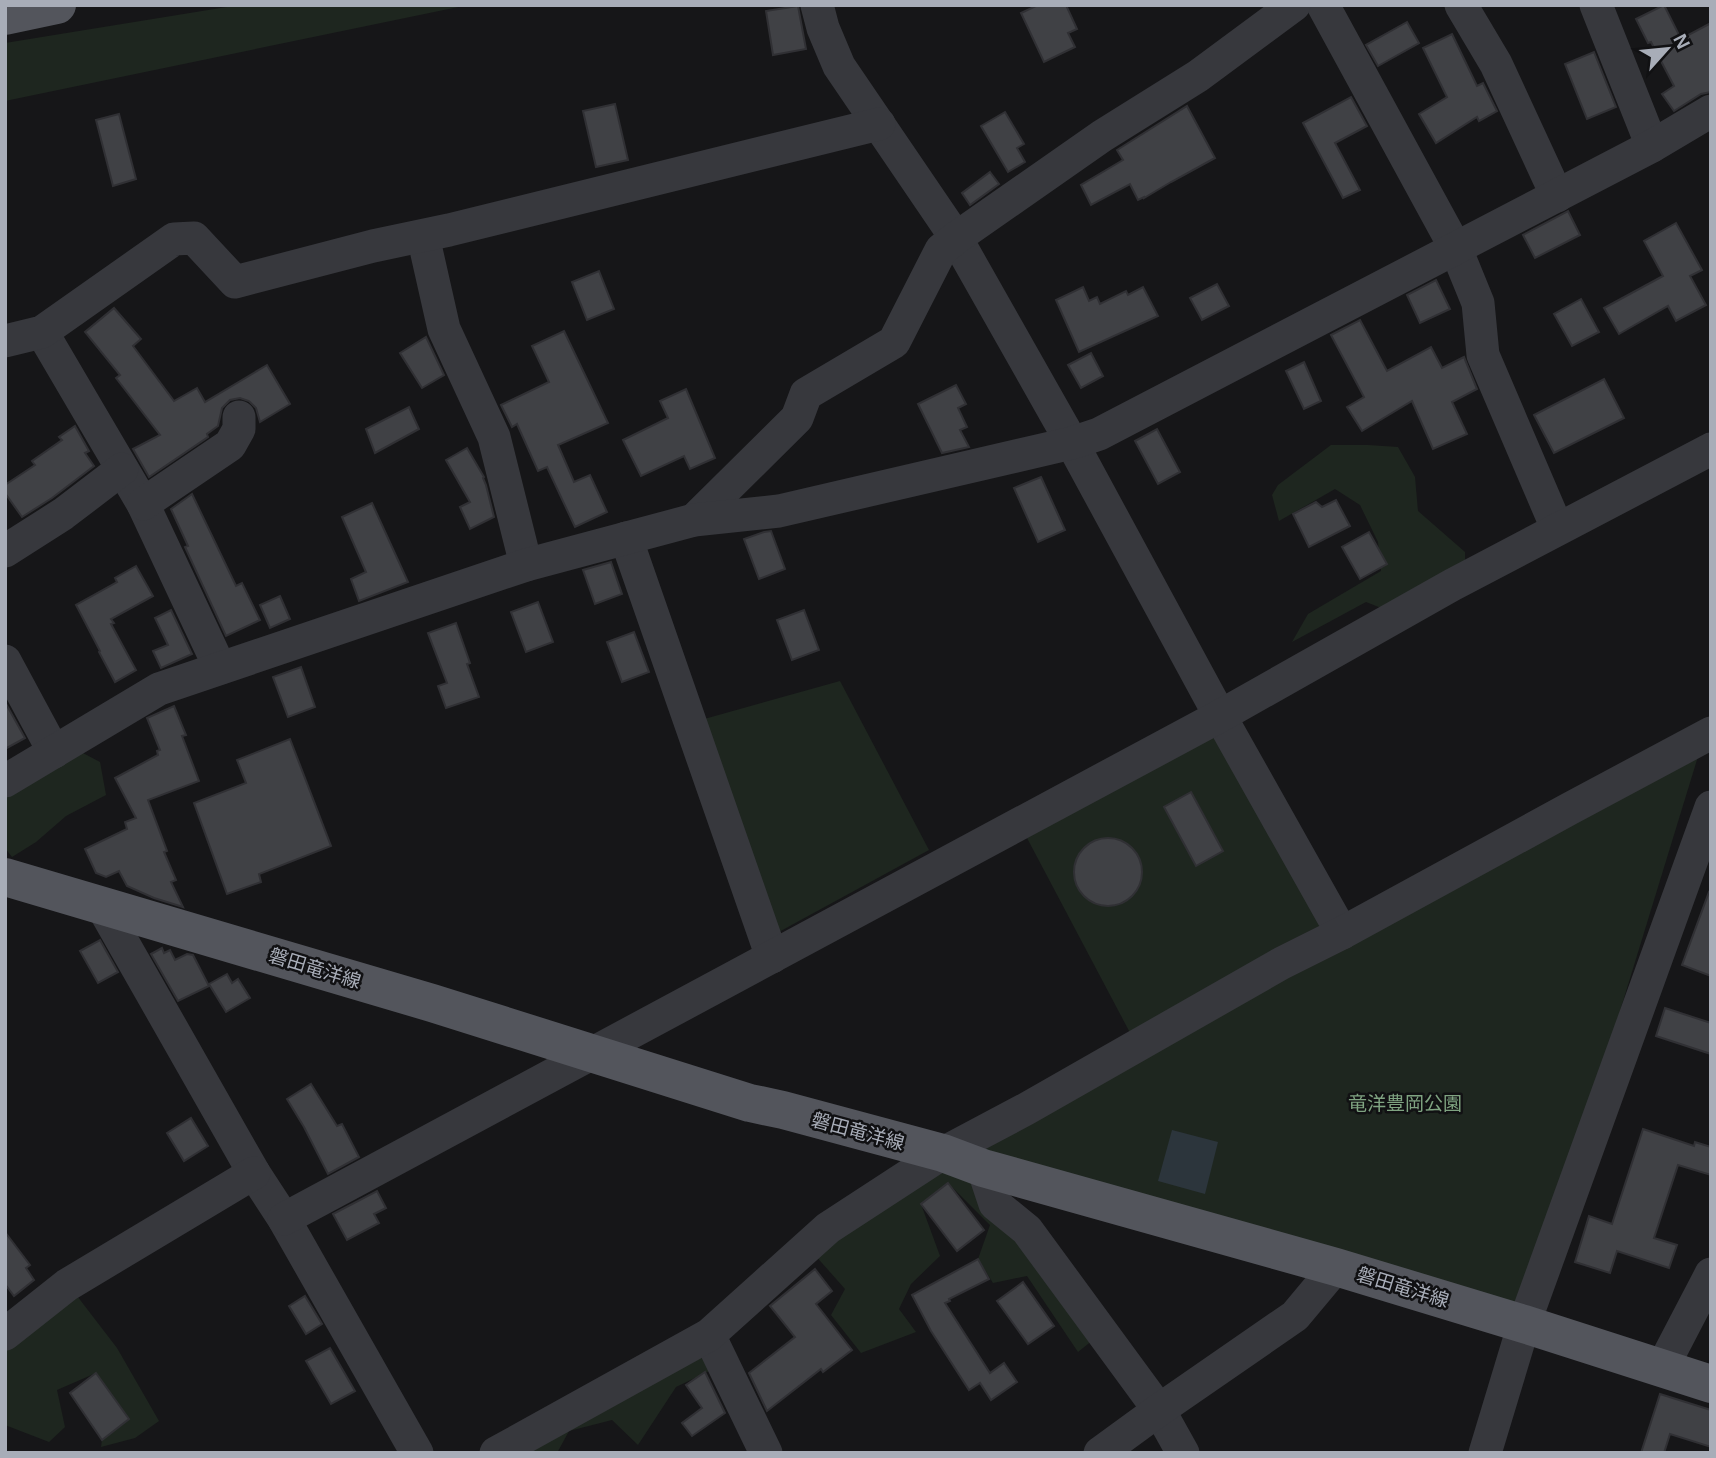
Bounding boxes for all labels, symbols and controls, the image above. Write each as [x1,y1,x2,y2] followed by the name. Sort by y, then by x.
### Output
[1632,14,1702,84] north arrow
[1669,31,1694,52] text: N
[266,945,363,992] street label: 磐田竜洋線
[1348,1093,1462,1114] park label: 竜洋豊岡公園
[809,1109,906,1154] street label: 磐田竜洋線
[1354,1264,1451,1311] street label: 磐田竜洋線

